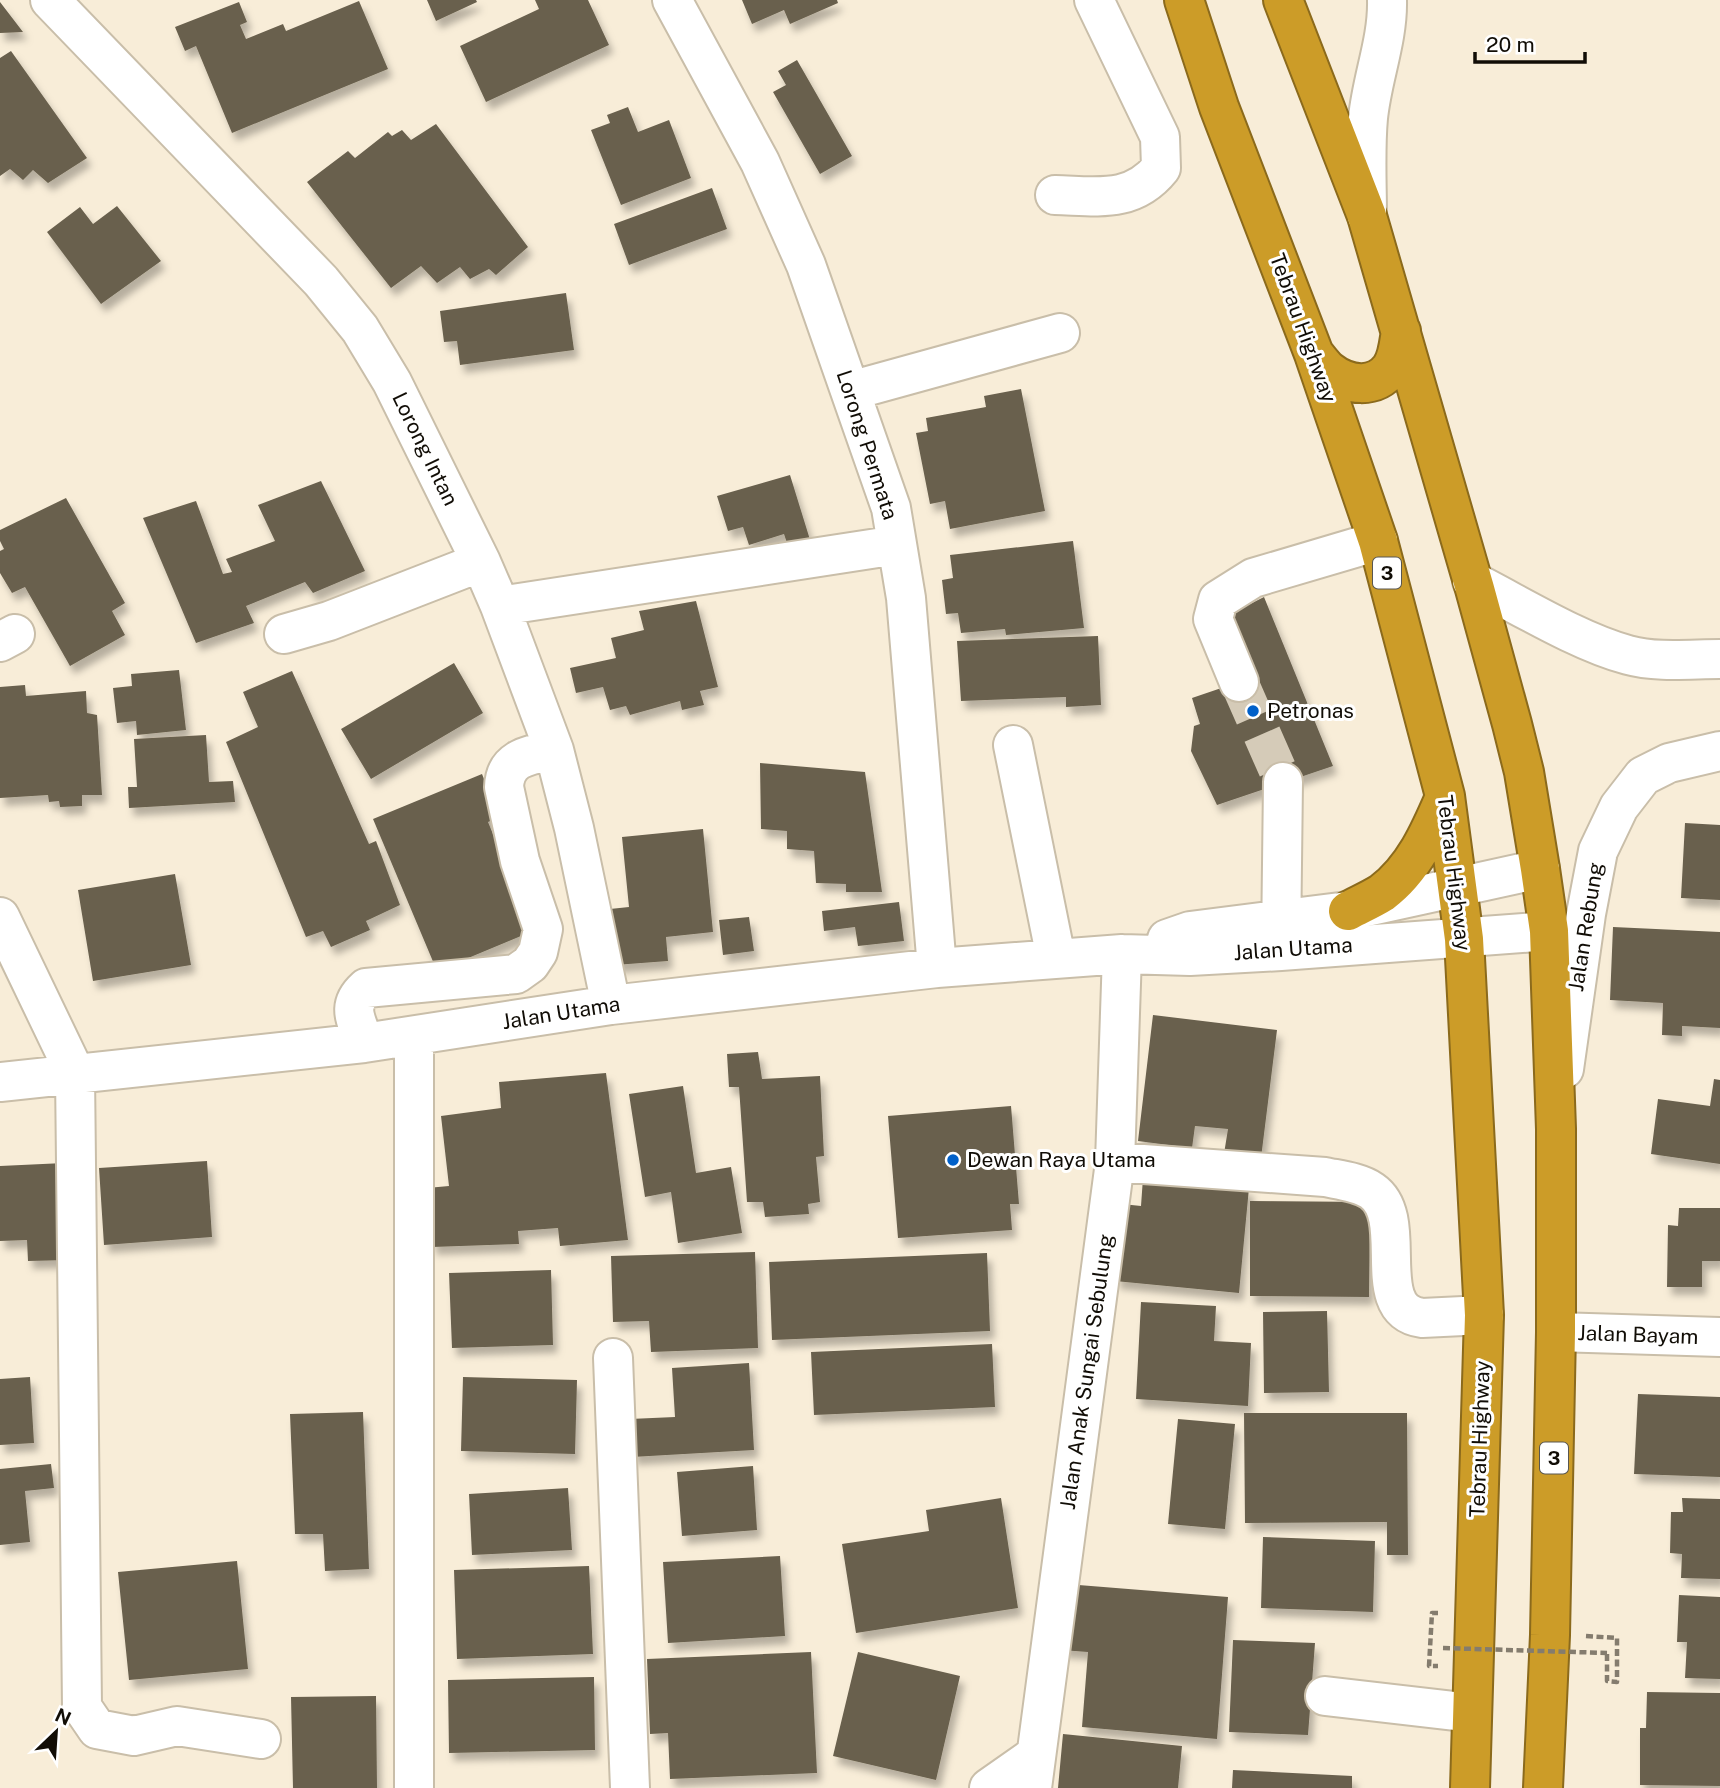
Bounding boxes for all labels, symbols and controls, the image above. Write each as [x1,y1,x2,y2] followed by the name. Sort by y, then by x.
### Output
[1475,21,1585,65] scale bar
[1486,32,1535,57] text: 20 m
[1265,250,1342,406] street label: Tebrau Highway
[831,367,903,523] street label: Lorong Permata
[387,388,464,510] street label: Lorong Intan
[1373,558,1401,588] road number: 3
[1267,698,1354,723] place label: Petronas
[1245,703,1261,719] marker: Petronas
[1433,794,1476,952] street label: Tebrau Highway
[1563,860,1608,993] street label: Jalan Rebung
[1233,932,1353,965] street label: Jalan Utama
[500,991,622,1034] street label: Jalan Utama
[967,1147,1156,1172] place label: Dewan Raya Utama
[945,1152,961,1168] marker: Dewan Raya Utama
[1055,1233,1118,1511] street label: Jalan Anak Sungai Sebulung
[1577,1320,1699,1349] street label: Jalan Bayam
[1464,1360,1495,1518] street label: Tebrau Highway
[1540,1442,1568,1474] road number: 3
[21,1697,91,1767] north arrow
[52,1703,75,1730] text: N

